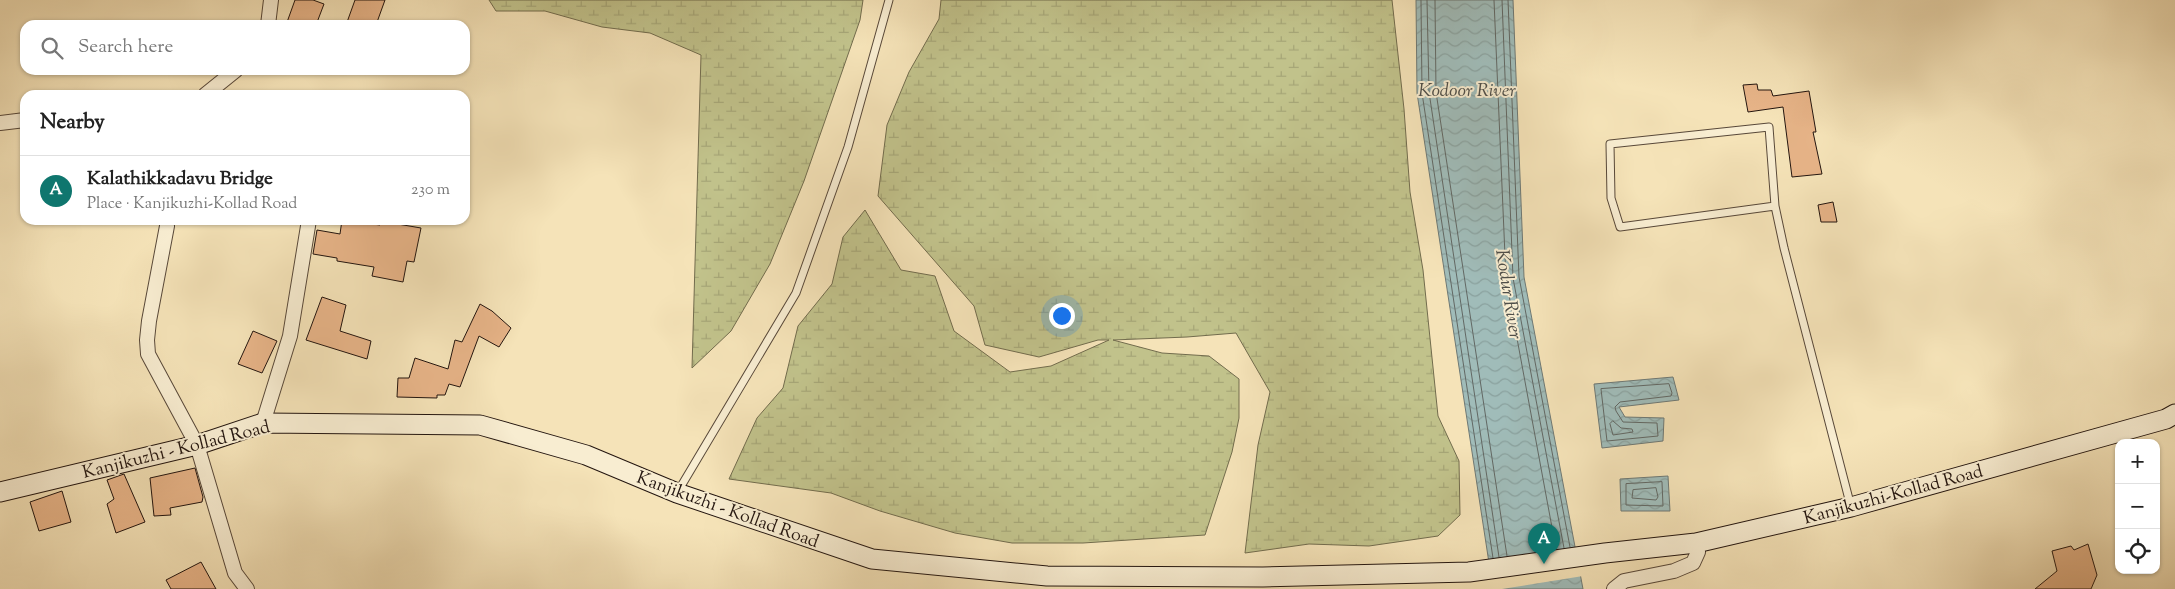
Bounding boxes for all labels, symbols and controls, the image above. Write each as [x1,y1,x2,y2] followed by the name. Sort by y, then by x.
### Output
[20,20,470,75] search box
[38,34,66,62] icon: search
[78,34,173,61] text: Search here
[1418,78,1516,105] water label: Kodoor River
[40,108,105,138] text: Nearby
[87,166,273,193] text: Kalathikkadavu Bridge
[50,179,63,202] text: A
[411,179,450,202] text: 230 m
[87,193,297,216] text: Place · Kanjikuzhi-Kollad Road
[1487,247,1528,342] water label: Kodur River
[1049,303,1075,329] your location
[80,415,273,487] street label: Kanjikuzhi - Kollad Road
[2115,439,2160,574] map controls
[2115,439,2160,484] button: +
[1801,459,1986,532] street label: Kanjikuzhi-Kollad Road
[632,466,822,556] street label: Kanjikuzhi - Kollad Road
[2115,484,2160,529] button: −
[1528,523,1560,564] pin: A
[2115,529,2160,574] button: locate

